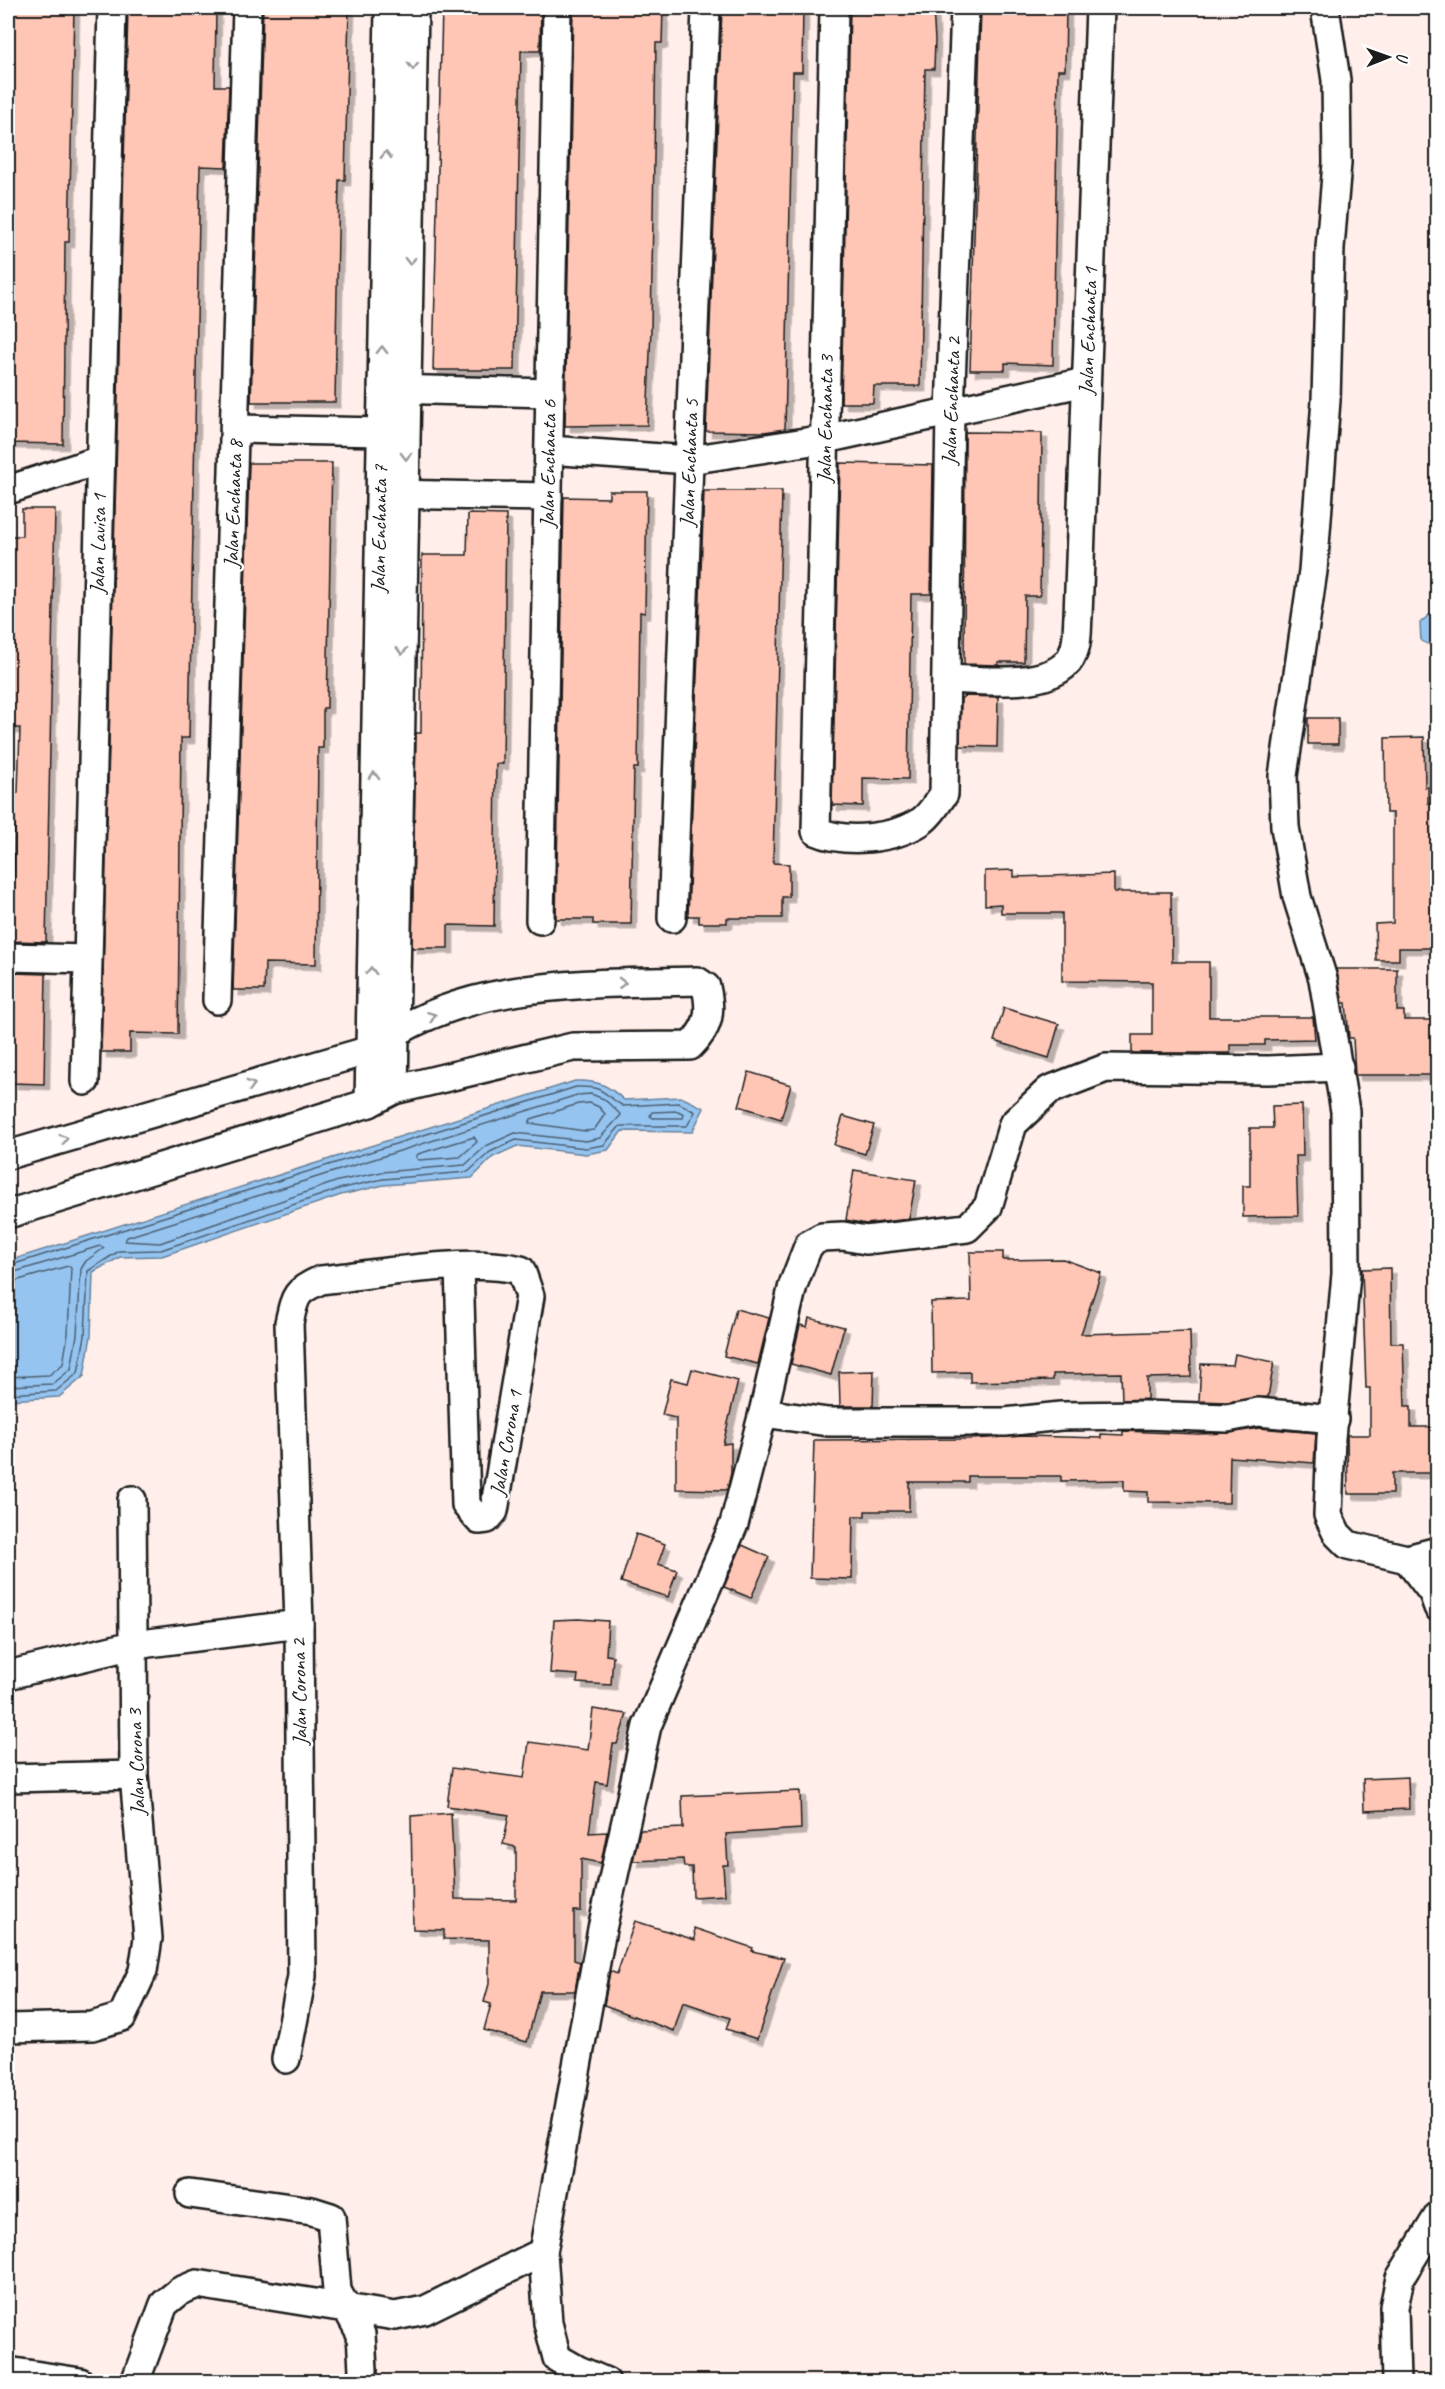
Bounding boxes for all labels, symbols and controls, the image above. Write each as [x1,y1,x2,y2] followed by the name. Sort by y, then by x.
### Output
[1358,27,1418,87] north arrow
[1392,53,1412,64] text: U
[407,61,419,70] one-way arrow
[380,150,392,159] one-way arrow
[404,256,416,265] one-way arrow
[1073,265,1103,396] street label: Jalan Enchanta 1
[936,335,966,466] street label: Jalan Enchanta 2
[376,345,389,354] one-way arrow
[811,353,839,484] street label: Jalan Enchanta 3
[674,397,704,528] street label: Jalan Enchanta 5
[534,399,562,529] street label: Jalan Enchanta 6
[218,437,248,569] street label: Jalan Enchanta 8
[400,451,412,460] one-way arrow
[365,463,393,594] street label: Jalan Enchanta 7
[84,492,112,595] street label: Jalan Lavisa 1
[396,646,409,655] one-way arrow
[368,771,381,780] one-way arrow
[365,966,377,975] one-way arrow
[618,977,627,990] one-way arrow
[425,1011,436,1023] one-way arrow
[246,1079,256,1092] one-way arrow
[58,1134,69,1146] one-way arrow
[484,1387,528,1499] street label: Jalan Corona 1
[285,1637,313,1747] street label: Jalan Corona 2
[121,1707,151,1817] street label: Jalan Corona 3

